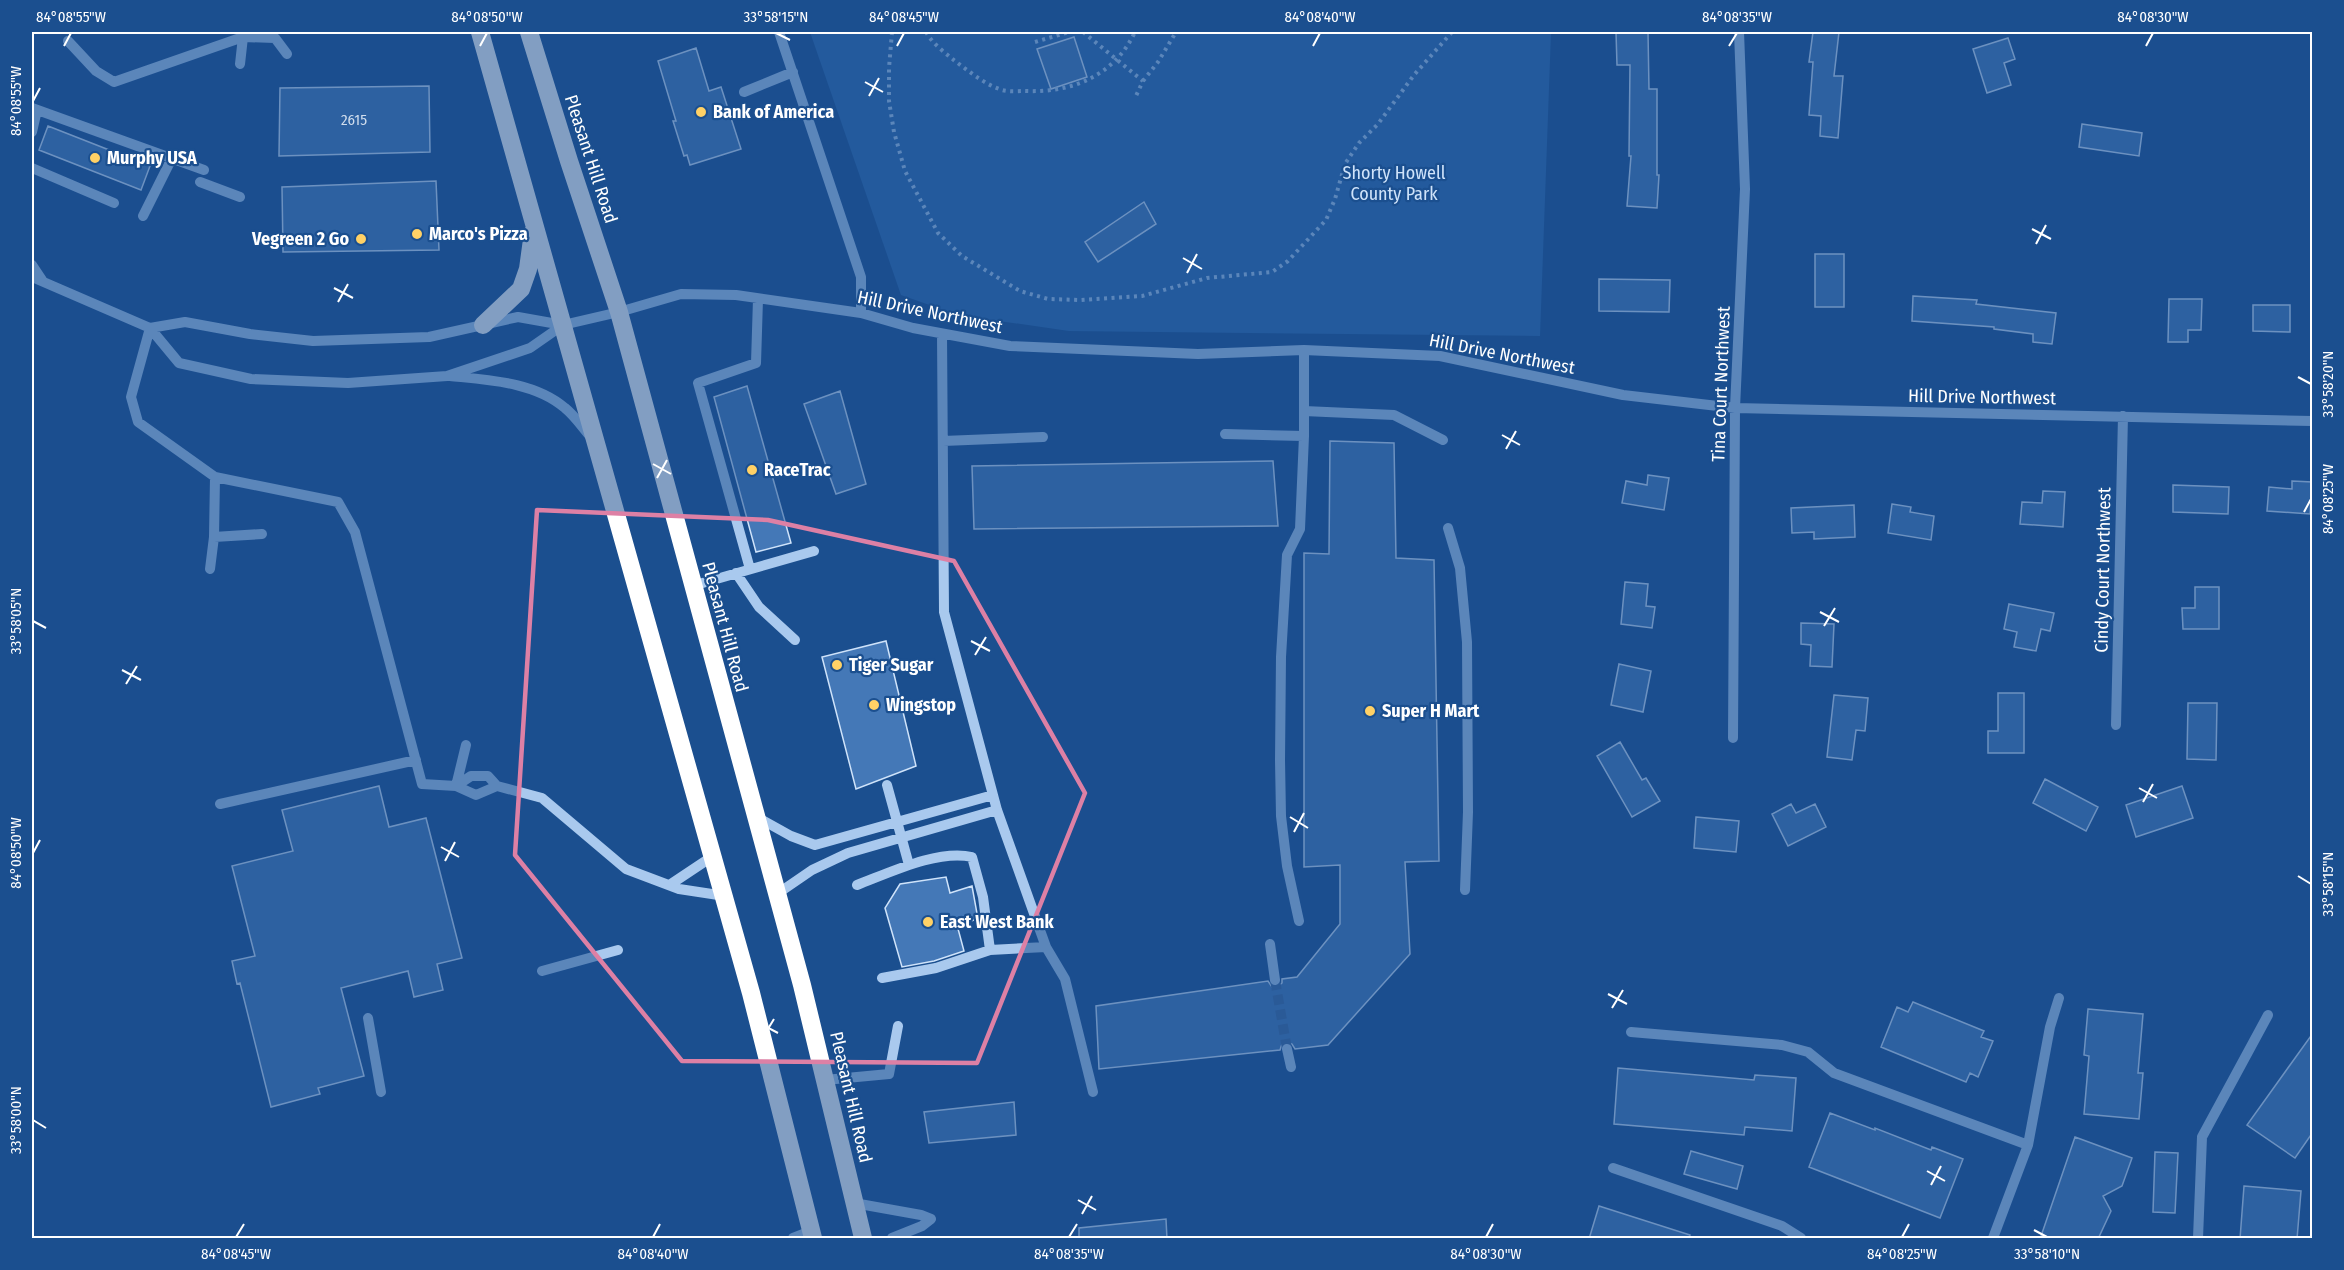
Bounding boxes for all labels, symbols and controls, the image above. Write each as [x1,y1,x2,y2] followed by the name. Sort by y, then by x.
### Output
[36,8,106,26] text: 84°08'55"W
[451,8,523,26] text: 84°08'50"W
[744,8,808,26] text: 33°58'15"N
[869,8,939,26] text: 84°08'45"W
[1284,8,1356,26] text: 84°08'40"W
[1702,8,1772,26] text: 84°08'35"W
[2117,8,2189,26] text: 84°08'30"W
[7,66,25,136] text: 84°08'55"W
[560,92,622,226] street label: Pleasant Hill Road
[713,101,834,123] place label: Bank of America
[694,105,708,119] marker: Bank of America
[341,111,367,129] house number: 2615
[107,147,197,169] place label: Murphy USA
[88,151,102,165] marker: Murphy USA
[1343,162,1446,205] park label: Shorty Howell County Park
[429,223,528,245] place label: Marco's Pizza
[410,227,424,241] marker: Marco's Pizza
[251,228,349,250] place label: Vegreen 2 Go
[354,232,368,246] marker: Vegreen 2 Go
[855,286,1005,338] street label: Hill Drive Northwest
[1707,306,1735,462] street label: Tina Court Northwest
[1427,329,1577,379] street label: Hill Drive Northwest
[2319,351,2337,417] text: 33°58'20"N
[1908,385,2056,409] street label: Hill Drive Northwest
[764,459,831,481] place label: RaceTrac
[745,463,759,477] marker: RaceTrac
[2319,464,2337,534] text: 84°08'25"W
[2091,487,2115,653] street label: Cindy Court Northwest
[697,560,753,694] street label: Pleasant Hill Road
[7,588,25,654] text: 33°58'05"N
[849,654,934,676] place label: Tiger Sugar
[830,658,844,672] marker: Tiger Sugar
[886,694,956,716] place label: Wingstop
[867,698,881,712] marker: Wingstop
[1382,700,1480,722] place label: Super H Mart
[1363,704,1377,718] marker: Super H Mart
[7,817,25,889] text: 84°08'50"W
[2319,852,2337,916] text: 33°58'15"N
[940,911,1054,933] place label: East West Bank
[921,915,935,929] marker: East West Bank
[825,1029,877,1165] street label: Pleasant Hill Road
[7,1086,25,1154] text: 33°58'00"N
[201,1245,271,1263] text: 84°08'45"W
[617,1245,689,1263] text: 84°08'40"W
[1034,1245,1104,1263] text: 84°08'35"W
[1450,1245,1522,1263] text: 84°08'30"W
[1867,1245,1937,1263] text: 84°08'25"W
[2014,1245,2080,1263] text: 33°58'10"N

